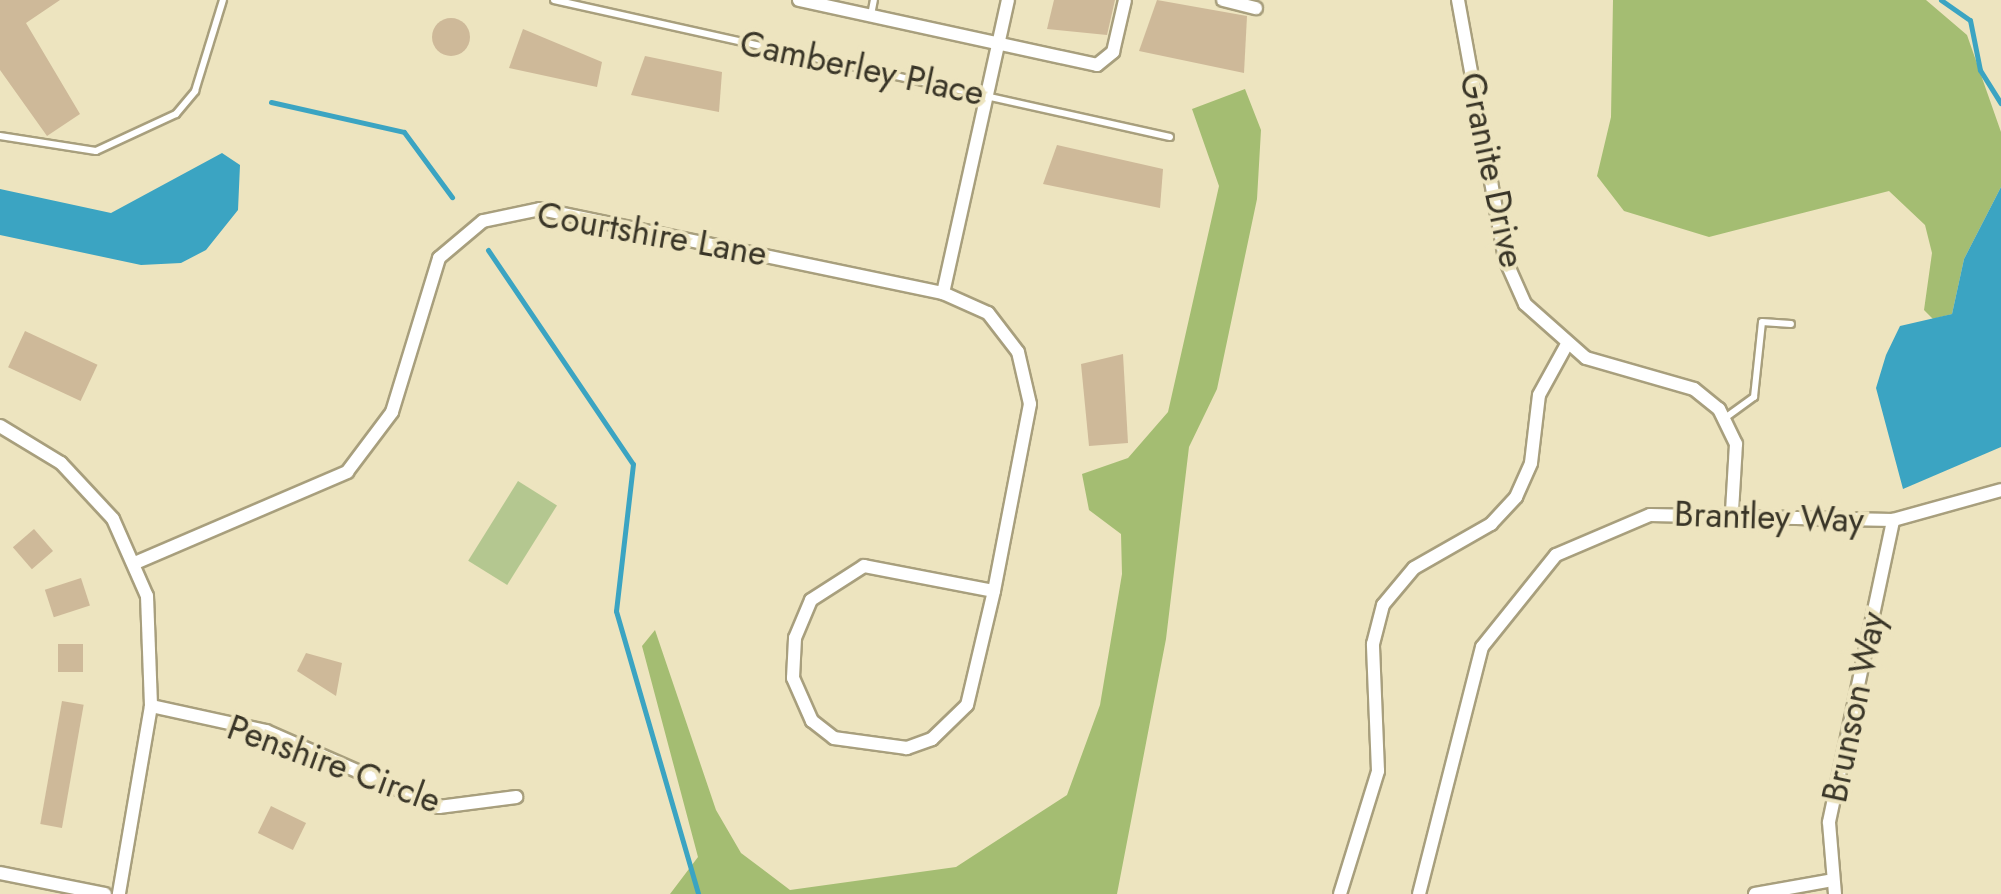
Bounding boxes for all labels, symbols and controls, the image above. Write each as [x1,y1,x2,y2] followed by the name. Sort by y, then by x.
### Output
[736,22,988,114] street label: Camberley Place
[1451,69,1533,271] street label: Granite Drive
[534,193,770,275] street label: Courtshire Lane
[1673,493,1865,541] street label: Brantley Way
[1813,608,1895,806] street label: Brunson Way
[222,706,446,822] street label: Penshire Circle

